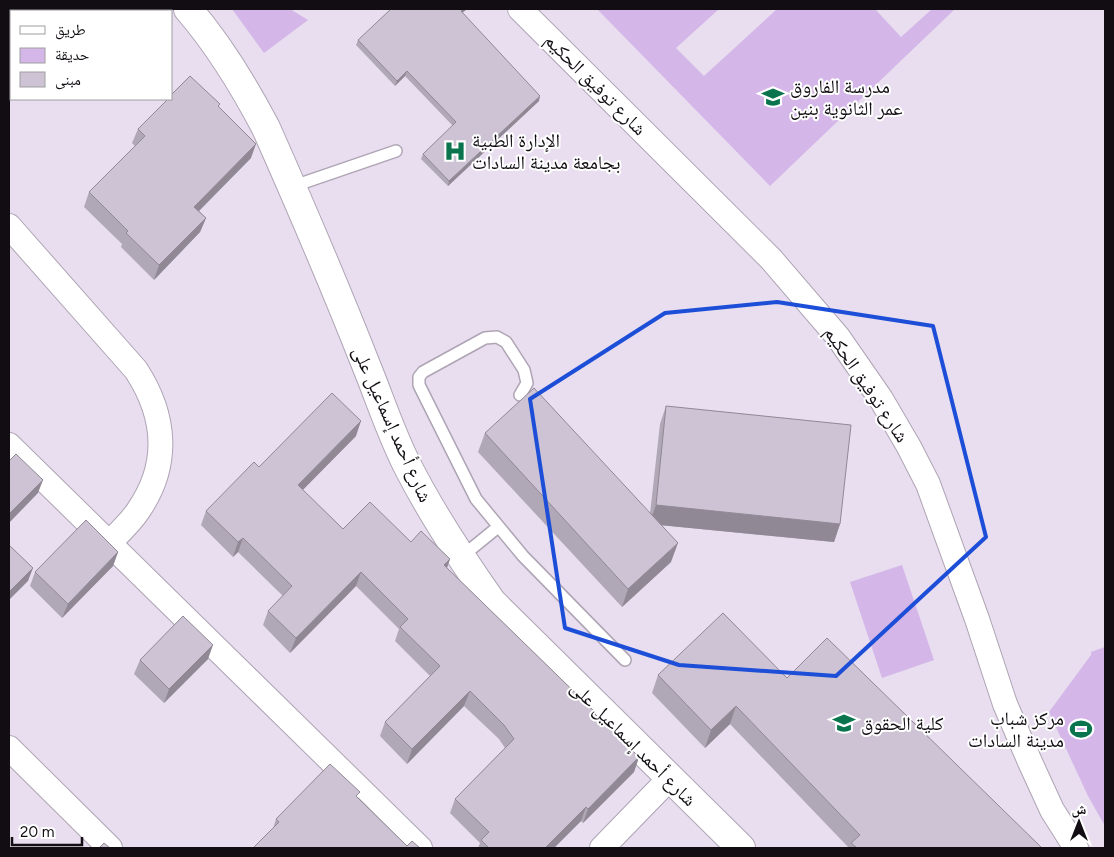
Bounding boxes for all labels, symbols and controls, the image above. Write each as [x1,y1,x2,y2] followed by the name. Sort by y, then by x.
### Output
[10,10,172,100] legend
[55,21,86,40] text: طريق
[539,29,651,141] street label: شارع توفيق الحكيم
[55,46,90,64] text: حديقة
[55,71,81,90] text: مبنى
[790,75,903,120] place label: مدرسة الفاروق عمر الثانوية بنين
[760,84,786,110] school or university icon: مدرسة الفاروق عمر الثانوية بنين
[472,129,621,174] place label: الإدارة الطبية بجامعة مدينة السادات
[442,138,468,164] hospital icon: الإدارة الطبية بجامعة مدينة السادات
[819,322,914,447] street label: شارع توفيق الحكيم
[346,343,437,507] street label: شارع أحمد إسماعيل على
[565,676,701,812] street label: شارع أحمد إسماعيل على
[968,707,1064,752] place label: مركز شباب مدينة السادات
[831,710,857,736] school or university icon: كلية الحقوق
[861,712,944,735] place label: كلية الحقوق
[1068,716,1094,742] sports icon: مركز شباب مدينة السادات
[1054,797,1104,847] north arrow
[1072,801,1087,818] text: ش
[12,814,82,846] scale bar
[20,823,54,841] text: 20 m

